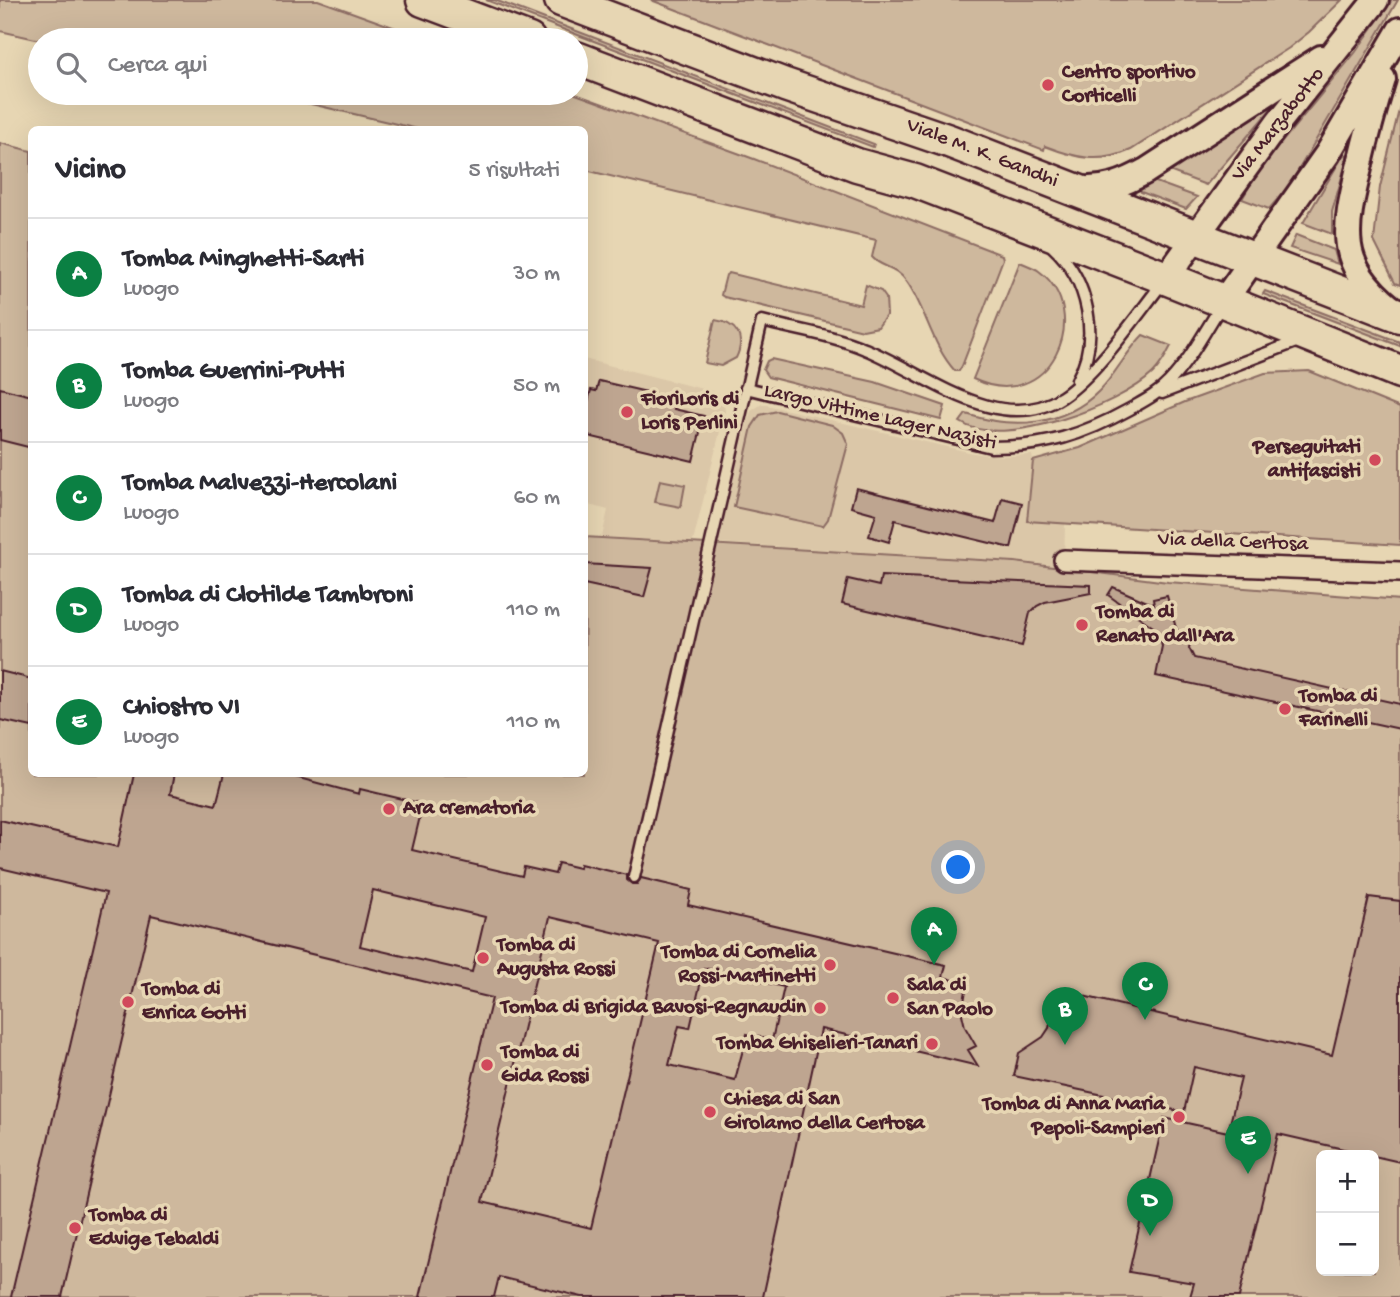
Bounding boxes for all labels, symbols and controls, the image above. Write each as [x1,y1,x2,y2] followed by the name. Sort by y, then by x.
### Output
[28,28,588,105] search box
[52,48,90,86] icon: search
[108,51,208,82] text: Cerca qui
[1061,61,1196,110] place label: Centro sportivo Corticelli
[1226,63,1331,188] street label: Via Marzabotto
[1040,77,1056,93] marker: Centro sportivo Corticelli
[902,113,1061,194] street label: Viale M. K. Gandhi
[56,154,126,189] text: Vicino
[468,158,560,185] text: 5 risultati
[123,245,364,276] text: Tomba Minghetti-Sarti
[72,261,86,288] text: A
[513,261,560,288] text: 30 m
[123,276,179,303] text: Luogo
[123,357,345,388] text: Tomba Guerrini-Putti
[73,373,85,400] text: B
[513,373,560,400] text: 50 m
[761,379,999,457] street label: Largo Vittime Lager Nazisti
[123,388,179,415] text: Luogo
[640,388,739,437] place label: FioriLoris di Loris Perlini
[619,404,635,420] marker: FioriLoris di Loris Perlini
[1252,436,1361,485] place label: Perseguitati antifascisti
[1367,452,1383,468] marker: Perseguitati antifascisti
[123,469,397,500] text: Tomba Malvezzi-Hercolani
[73,485,85,512] text: C
[514,485,560,512] text: 60 m
[123,500,179,527] text: Luogo
[1156,528,1310,558] street label: Via della Certosa
[123,581,414,612] text: Tomba di Clotilde Tambroni
[72,597,87,624] text: D
[507,597,560,624] text: 110 m
[1094,601,1235,650] place label: Tomba di Renato dall'Ara
[123,612,179,639] text: Luogo
[1074,617,1090,633] marker: Tomba di Renato dall'Ara
[1297,685,1377,734] place label: Tomba di Farinelli
[123,693,240,724] text: Chiostro VI
[1277,701,1293,717] marker: Tomba di Farinelli
[72,709,86,736] text: E
[507,709,560,736] text: 110 m
[123,724,179,751] text: Luogo
[402,797,536,822] place label: Ara crematoria
[381,801,397,817] marker: Ara crematoria
[941,850,975,884] your location
[911,907,957,965] pin: A
[495,934,616,983] place label: Tomba di Augusta Rossi
[659,941,817,990] place label: Tomba di Cornelia Rossi-Martinetti
[475,950,491,966] marker: Tomba di Augusta Rossi
[822,957,838,973] marker: Tomba di Cornelia Rossi-Martinetti
[1122,962,1168,1020] pin: C
[907,974,993,1023] place label: Sala di San Paolo
[140,978,247,1027] place label: Tomba di Enrica Gotti
[1042,987,1088,1045] pin: B
[885,990,901,1006] marker: Sala di San Paolo
[120,994,136,1010] marker: Tomba di Enrica Gotti
[499,996,807,1021] place label: Tomba di Brigida Bavosi-Regnaudin
[812,1000,828,1016] marker: Tomba di Brigida Bavosi-Regnaudin
[715,1032,918,1057] place label: Tomba Ghiselieri-Tanari
[924,1036,940,1052] marker: Tomba Ghiselieri-Tanari
[499,1041,590,1090] place label: Tomba di Gida Rossi
[479,1057,495,1073] marker: Tomba di Gida Rossi
[723,1088,926,1137] place label: Chiesa di San Girolamo della Certosa
[981,1093,1166,1142] place label: Tomba di Anna Maria Pepoli-Sampieri
[702,1104,718,1120] marker: Chiesa di San Girolamo della Certosa
[1171,1109,1187,1125] marker: Tomba di Anna Maria Pepoli-Sampieri
[1225,1116,1271,1174] pin: E
[1316,1150,1379,1276] map controls
[1316,1150,1379,1213] button: +
[1127,1178,1173,1236] pin: D
[87,1204,219,1253] place label: Tomba di Edvige Tebaldi
[1316,1213,1379,1276] button: −
[67,1220,83,1236] marker: Tomba di Edvige Tebaldi

